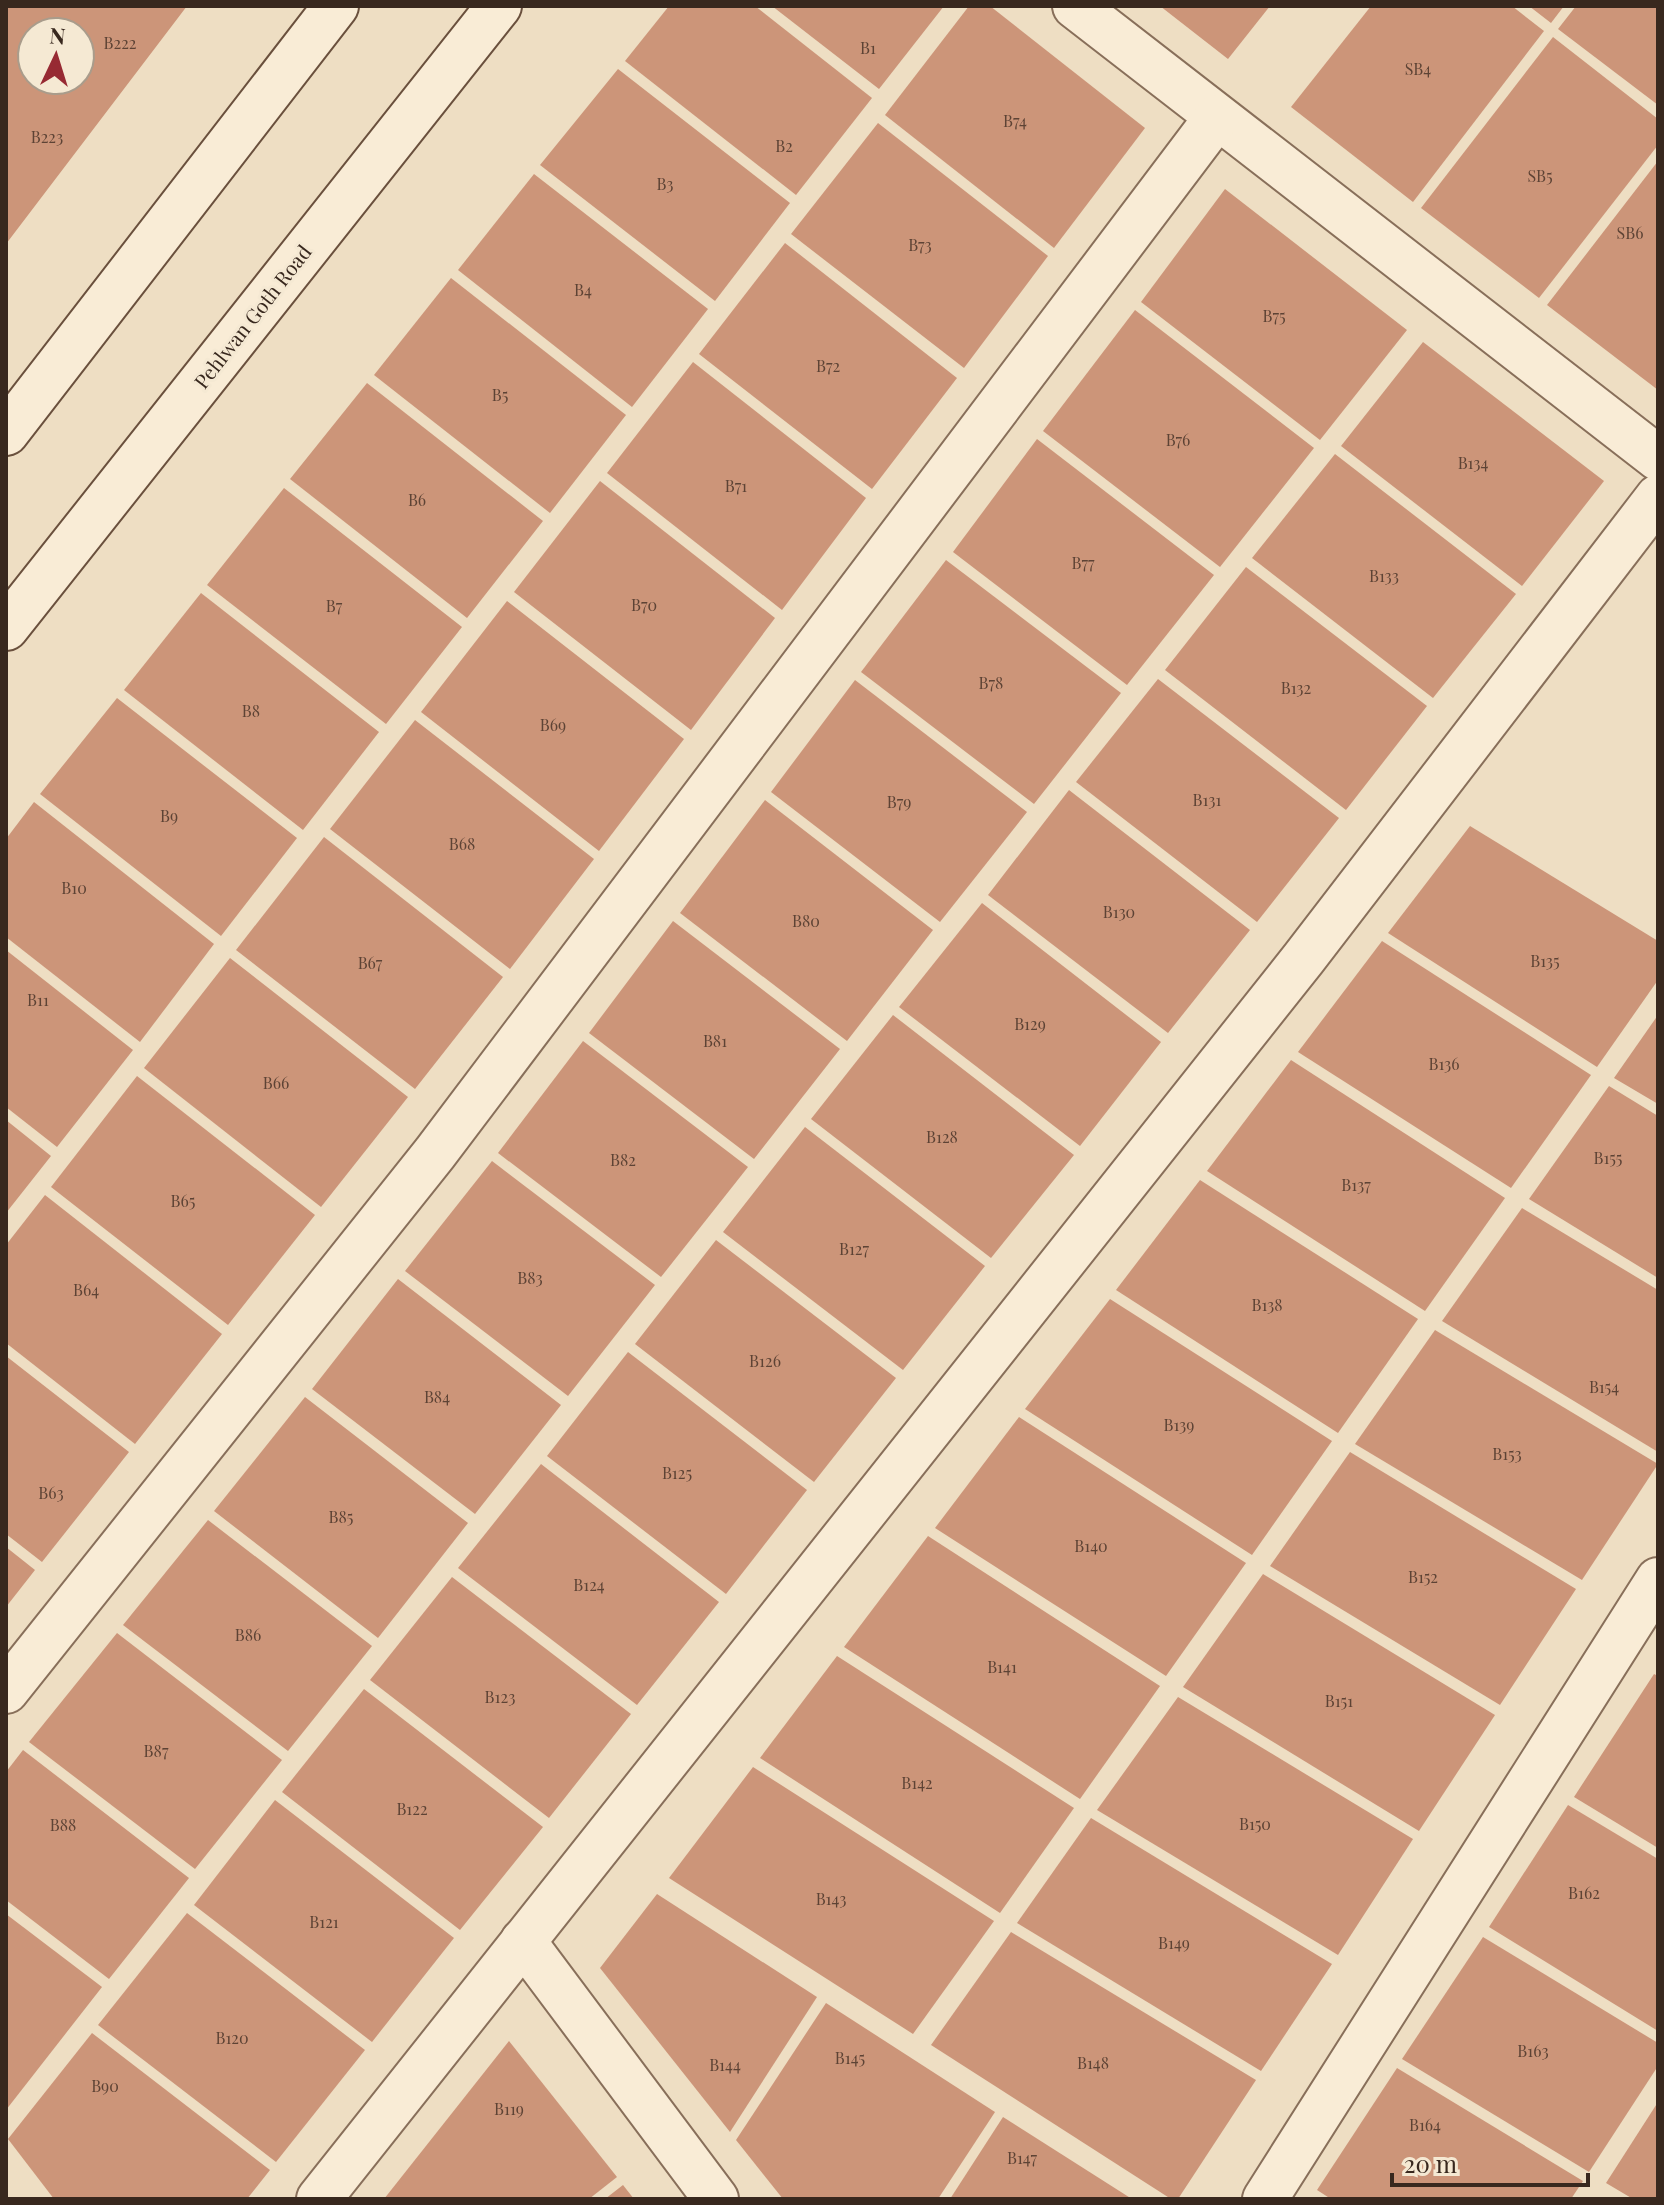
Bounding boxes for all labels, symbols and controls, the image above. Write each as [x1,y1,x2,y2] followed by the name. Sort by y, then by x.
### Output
[16,16,96,96] north arrow
[48,20,67,51] text: N
[104,32,136,53] house number: B222
[860,37,876,58] house number: B1
[1405,58,1431,79] house number: SB4
[1003,110,1027,131] house number: B74
[31,126,63,147] house number: B223
[775,135,793,156] house number: B2
[1527,165,1553,186] house number: SB5
[656,173,674,194] house number: B3
[1617,222,1643,243] house number: SB6
[908,234,932,255] house number: B73
[187,238,317,394] street label: Pehlwan Goth Road
[574,279,592,300] house number: B4
[1262,305,1286,326] house number: B75
[816,355,840,376] house number: B72
[492,384,508,405] house number: B5
[1166,429,1190,450] house number: B76
[1458,452,1488,473] house number: B134
[725,475,747,496] house number: B71
[408,489,426,510] house number: B6
[1072,552,1095,573] house number: B77
[1369,565,1399,586] house number: B133
[631,594,657,615] house number: B70
[326,595,343,616] house number: B7
[979,672,1003,693] house number: B78
[1281,677,1311,698] house number: B132
[242,700,260,721] house number: B8
[540,714,566,735] house number: B69
[1193,789,1221,810] house number: B131
[887,791,911,812] house number: B79
[160,805,178,826] house number: B9
[449,833,475,854] house number: B68
[61,877,87,898] house number: B10
[1103,901,1135,922] house number: B130
[792,910,820,931] house number: B80
[1530,950,1560,971] house number: B135
[358,952,383,973] house number: B67
[27,989,49,1010] house number: B11
[1014,1013,1046,1034] house number: B129
[703,1030,727,1051] house number: B81
[1428,1053,1460,1074] house number: B136
[263,1072,289,1093] house number: B66
[926,1126,958,1147] house number: B128
[1594,1147,1622,1168] house number: B155
[610,1149,636,1170] house number: B82
[1341,1174,1371,1195] house number: B137
[171,1190,195,1211] house number: B65
[839,1238,870,1259] house number: B127
[517,1267,543,1288] house number: B83
[73,1279,99,1300] house number: B64
[1251,1294,1283,1315] house number: B138
[749,1350,781,1371] house number: B126
[1589,1376,1619,1397] house number: B154
[424,1386,450,1407] house number: B84
[1164,1414,1194,1435] house number: B139
[1492,1443,1522,1464] house number: B153
[662,1462,692,1483] house number: B125
[38,1482,64,1503] house number: B63
[329,1506,353,1527] house number: B85
[1074,1535,1108,1556] house number: B140
[1408,1566,1438,1587] house number: B152
[573,1574,605,1595] house number: B124
[235,1624,261,1645] house number: B86
[987,1656,1017,1677] house number: B141
[485,1686,515,1707] house number: B123
[1325,1690,1353,1711] house number: B151
[144,1740,169,1761] house number: B87
[901,1772,933,1793] house number: B142
[396,1798,428,1819] house number: B122
[1239,1813,1271,1834] house number: B150
[50,1814,76,1835] house number: B88
[1568,1882,1600,1903] house number: B162
[816,1888,846,1909] house number: B143
[309,1911,339,1932] house number: B121
[1158,1932,1190,1953] house number: B149
[215,2027,249,2048] house number: B120
[1517,2040,1549,2061] house number: B163
[835,2047,865,2068] house number: B145
[1077,2052,1109,2073] house number: B148
[709,2054,741,2075] house number: B144
[91,2075,119,2096] house number: B90
[494,2098,524,2119] house number: B119
[1409,2114,1441,2135] house number: B164
[1392,2137,1588,2187] scale bar
[1007,2147,1038,2168] house number: B147
[1404,2147,1457,2179] text: 20 m

